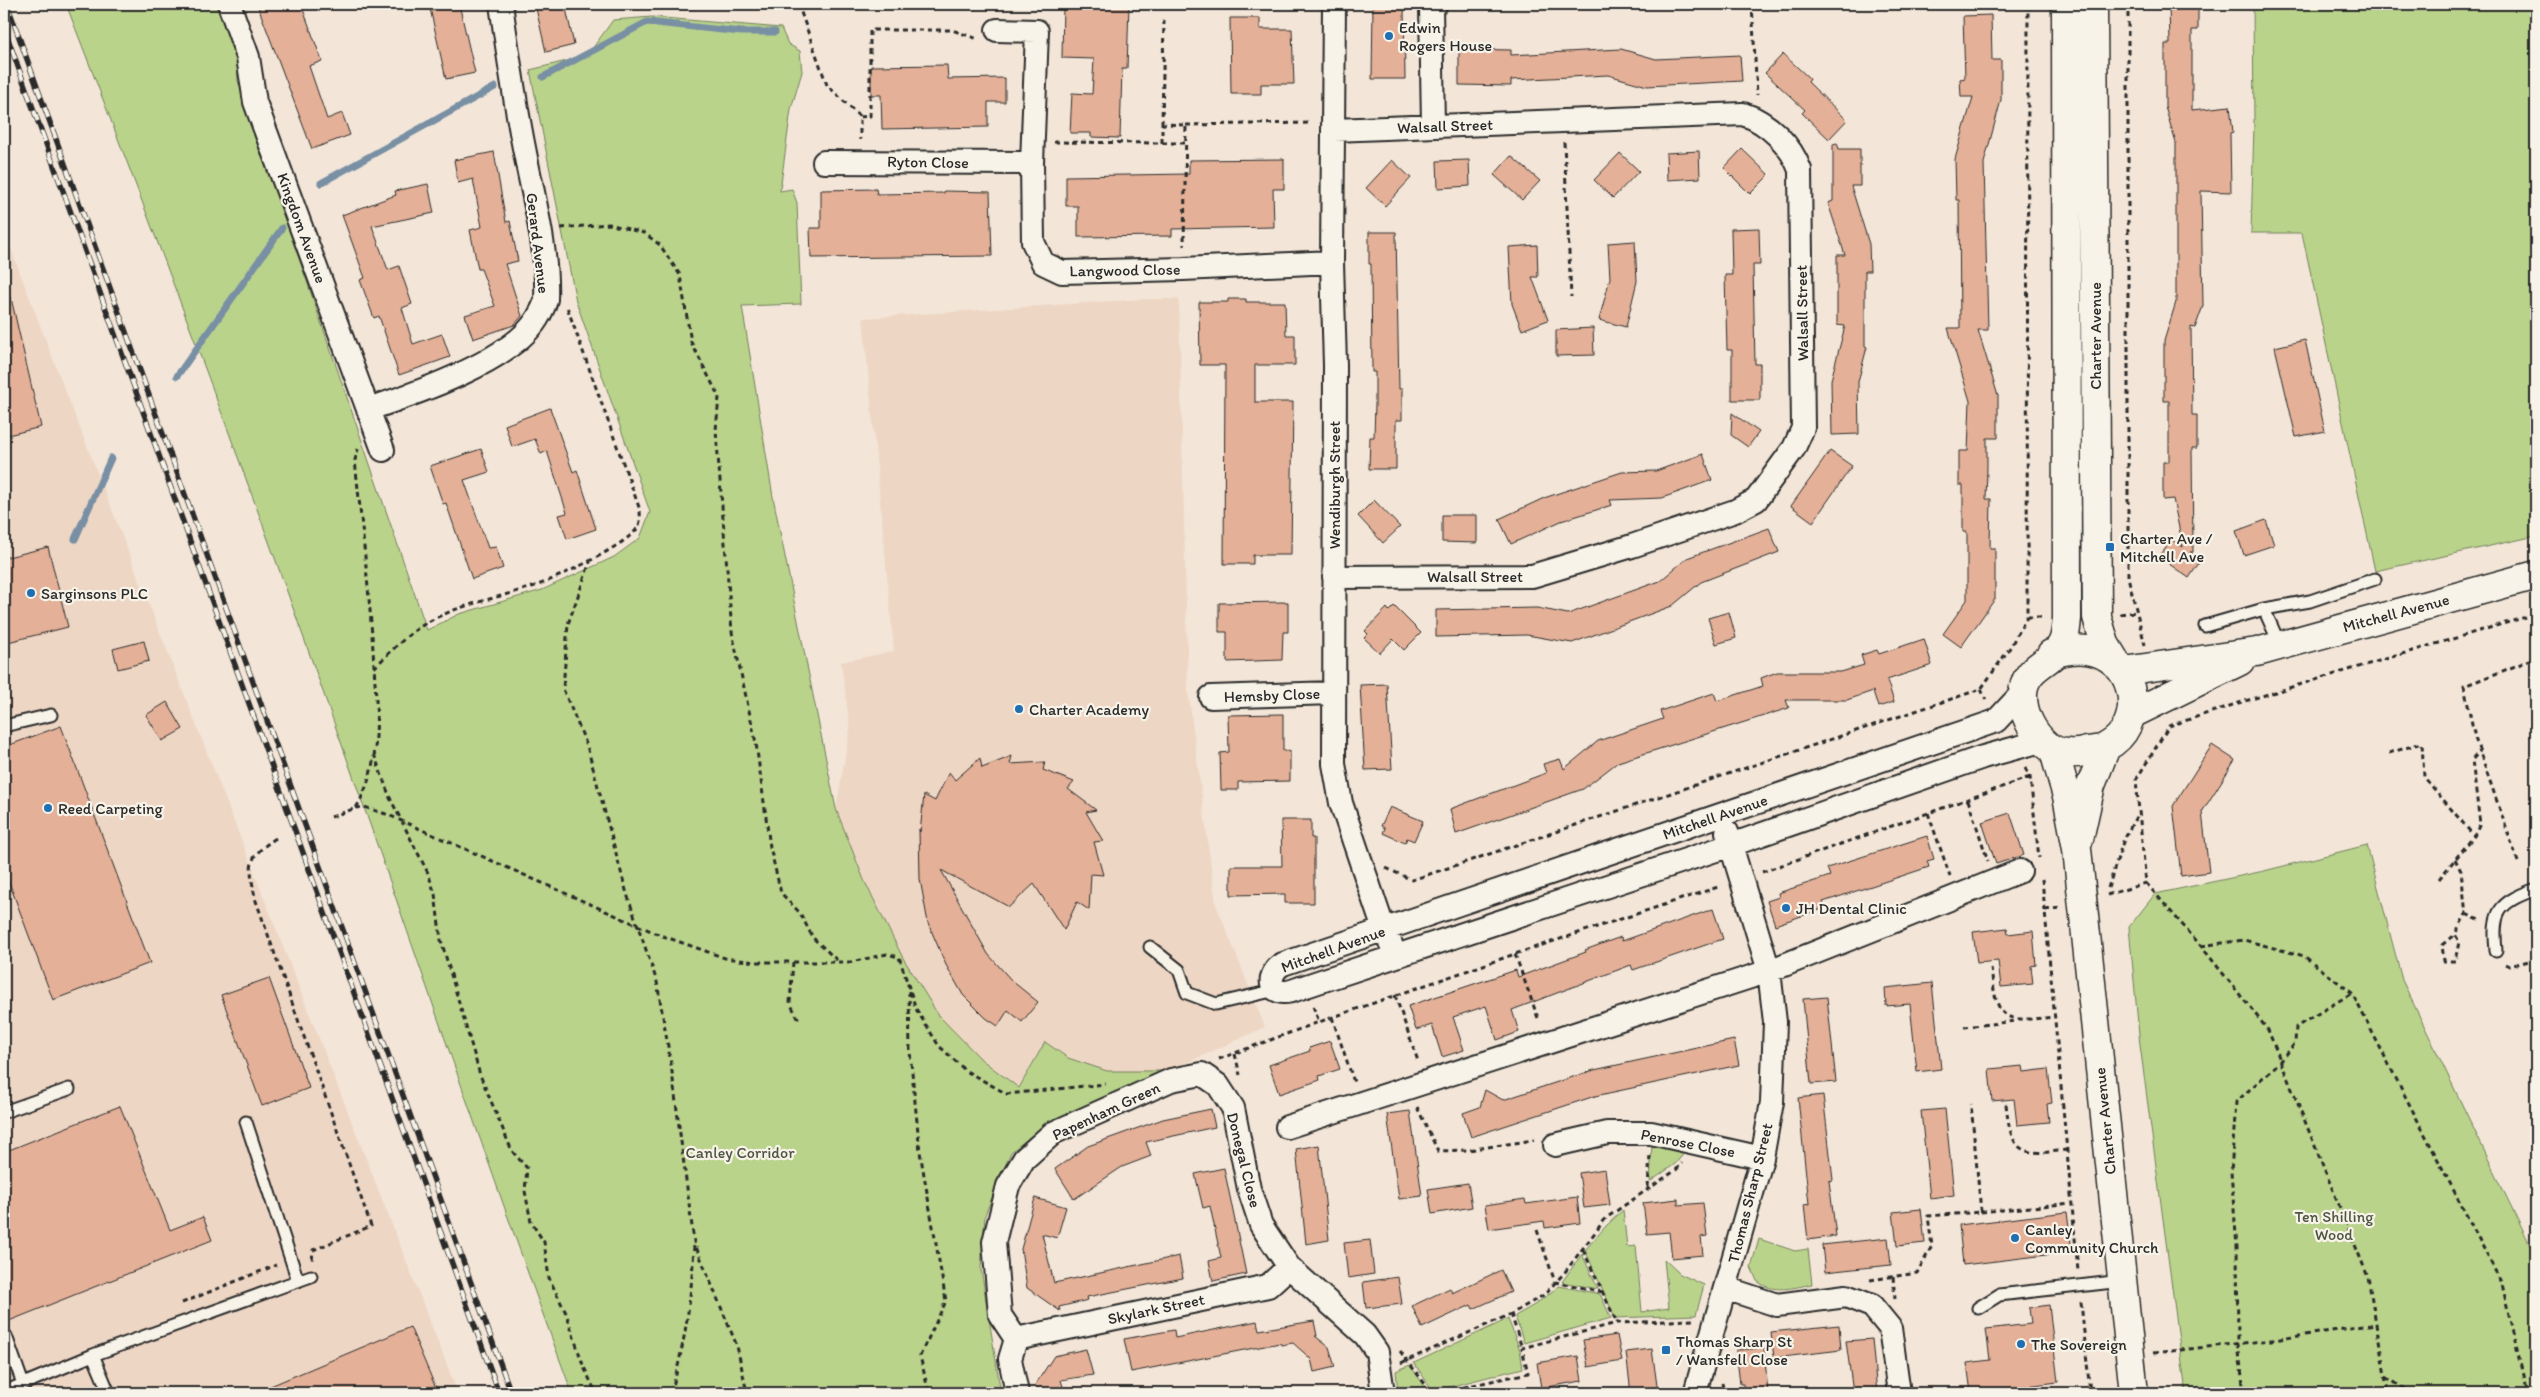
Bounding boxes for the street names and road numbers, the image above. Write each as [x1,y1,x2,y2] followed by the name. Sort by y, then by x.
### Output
[1397,115,1493,137] street label: Walsall Street
[887,152,969,172] street label: Ryton Close
[273,170,331,286] street label: Kingdom Avenue
[522,192,554,294] street label: Gerard Avenue
[1069,260,1181,280] street label: Langwood Close
[1792,265,1812,361] street label: Walsall Street
[2086,282,2105,390] street label: Charter Avenue
[1325,421,1344,549] street label: Wendiburgh Street
[1427,567,1523,586] street label: Walsall Street
[2341,590,2451,636] street label: Mitchell Avenue
[1223,684,1321,706] street label: Hemsby Close
[1660,790,1770,844] street label: Mitchell Avenue
[1278,921,1388,977] street label: Mitchell Avenue
[2090,1066,2120,1176] street label: Charter Avenue
[1049,1078,1163,1144] street label: Papenham Green
[1223,1110,1265,1210] street label: Donegal Close
[1723,1121,1777,1265] street label: Thomas Sharp Street
[1639,1125,1737,1161] street label: Penrose Close
[1106,1289,1206,1329] street label: Skylark Street

